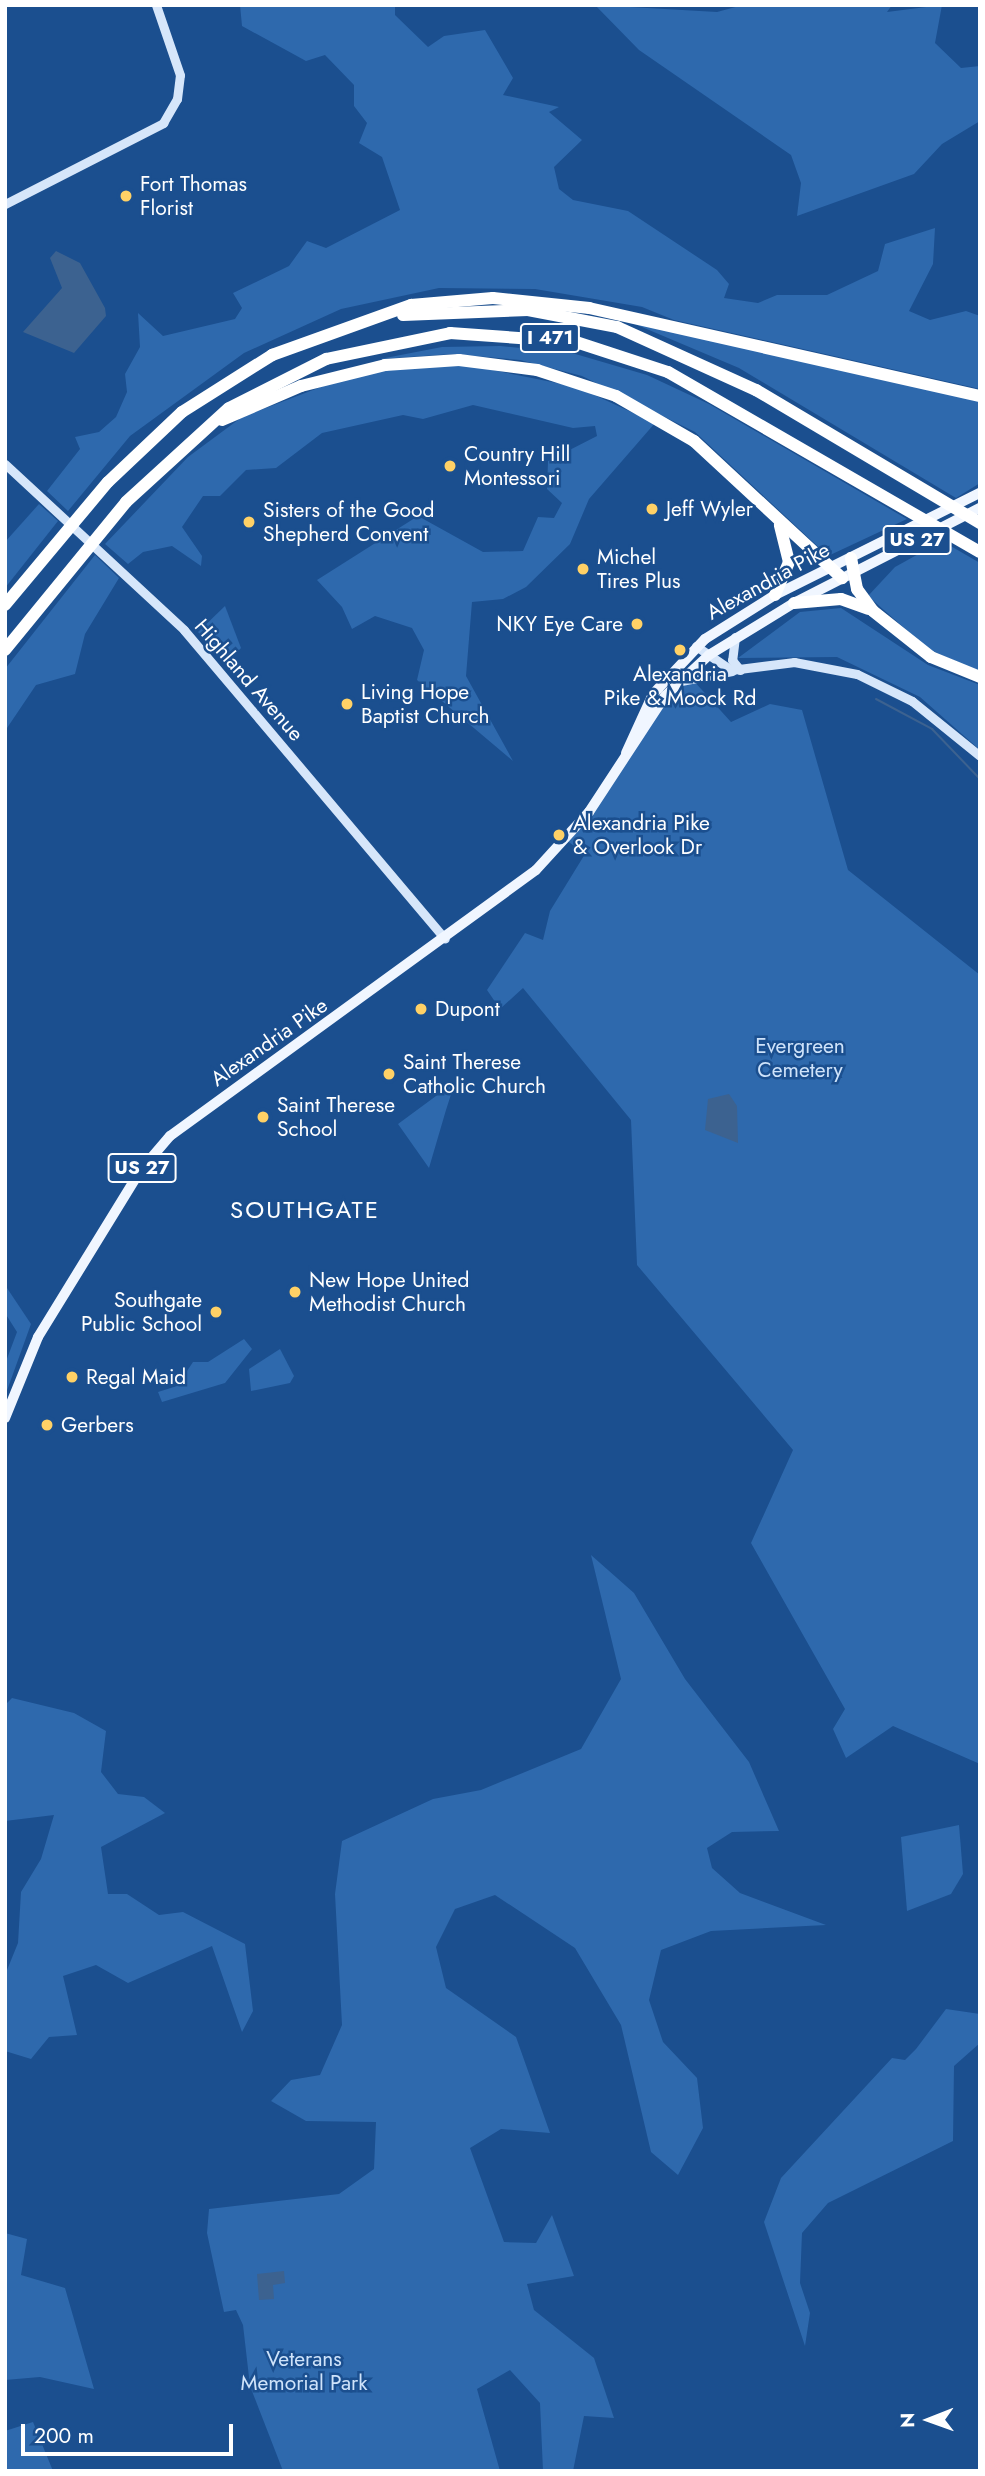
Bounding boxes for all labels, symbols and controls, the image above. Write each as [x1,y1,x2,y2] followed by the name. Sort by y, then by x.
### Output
[140,171,247,221] place label: Fort Thomas Florist
[118,188,134,204] marker: Fort Thomas Florist
[518,322,582,354] road number: I 471
[464,441,570,491] place label: Country Hill Montessori
[442,458,458,474] marker: Country Hill Montessori
[666,496,753,522] place label: Jeff Wyler
[263,497,434,547] place label: Sisters of the Good Shepherd Convent
[644,501,660,517] marker: Jeff Wyler
[241,514,257,530] marker: Sisters of the Good Shepherd Convent
[882,524,952,555] road number: US 27
[702,537,834,625] street label: Alexandria Pike
[597,544,681,594] place label: Michel Tires Plus
[575,561,591,577] marker: Michel Tires Plus
[496,611,623,637] place label: NKY Eye Care
[189,614,309,746] street label: Highland Avenue
[629,616,645,632] marker: NKY Eye Care
[672,642,688,658] marker: Alexandria Pike & Moock Rd
[604,661,756,711] place label: Alexandria Pike & Moock Rd
[361,679,489,729] place label: Living Hope Baptist Church
[339,696,355,712] marker: Living Hope Baptist Church
[573,810,710,860] place label: Alexandria Pike & Overlook Dr
[551,827,567,843] marker: Alexandria Pike & Overlook Dr
[206,992,332,1092] street label: Alexandria Pike
[435,996,500,1022] place label: Dupont
[413,1001,429,1017] marker: Dupont
[755,1033,845,1083] park label: Evergreen Cemetery
[403,1049,546,1099] place label: Saint Therese Catholic Church
[381,1066,397,1082] marker: Saint Therese Catholic Church
[277,1092,395,1142] place label: Saint Therese School
[255,1109,271,1125] marker: Saint Therese School
[107,1152,177,1184] road number: US 27
[231,1196,379,1224] district label: SOUTHGATE
[309,1267,469,1317] place label: New Hope United Methodist Church
[287,1284,303,1300] marker: New Hope United Methodist Church
[81,1287,202,1337] place label: Southgate Public School
[208,1304,224,1320] marker: Southgate Public School
[86,1364,186,1390] place label: Regal Maid
[64,1369,80,1385] marker: Regal Maid
[61,1412,134,1438] place label: Gerbers
[39,1417,55,1433] marker: Gerbers
[241,2346,367,2396] park label: Veterans Memorial Park
[894,2385,964,2455] north arrow
[24,2410,236,2454] scale bar
[894,2413,921,2428] text: N
[34,2421,94,2451] text: 200 m

